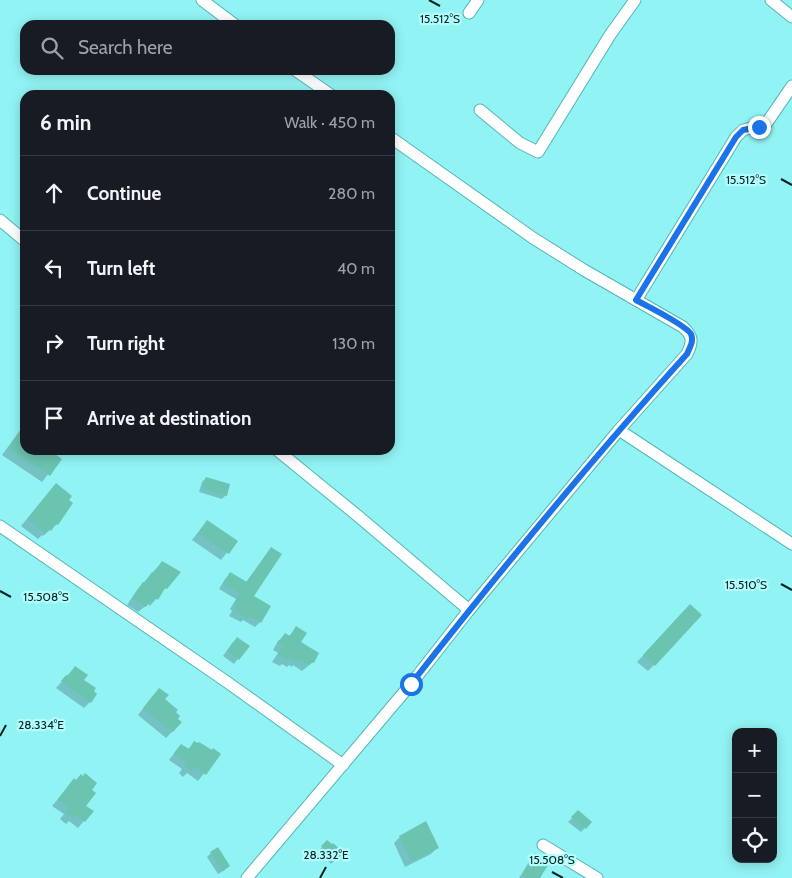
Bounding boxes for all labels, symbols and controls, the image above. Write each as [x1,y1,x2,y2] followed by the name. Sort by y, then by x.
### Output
[420,11,460,26] text: 15.512°S
[20,20,395,75] search box
[38,34,66,62] icon: search
[78,36,172,59] text: Search here
[40,110,91,135] text: 6 min
[284,113,375,132] text: Walk · 450 m
[748,116,771,139] route end
[726,172,766,187] text: 15.512°S
[40,179,68,207] icon: ahead
[87,182,161,205] text: Continue
[328,184,375,203] text: 280 m
[40,254,68,282] icon: left
[87,257,155,280] text: Turn left
[337,259,375,278] text: 40 m
[40,329,68,357] icon: right
[87,332,165,355] text: Turn right
[332,334,375,353] text: 130 m
[40,404,68,432] icon: arrive
[87,407,251,430] text: Arrive at destination
[725,577,767,592] text: 15.510°S
[23,589,69,604] text: 15.508°S
[400,673,423,696] route start
[18,717,64,732] text: 28.334°E
[732,728,777,863] map controls
[732,728,777,773] button: +
[732,773,777,818] button: −
[732,818,777,863] button: locate
[303,847,349,862] text: 28.332°E
[529,852,575,867] text: 15.508°S

